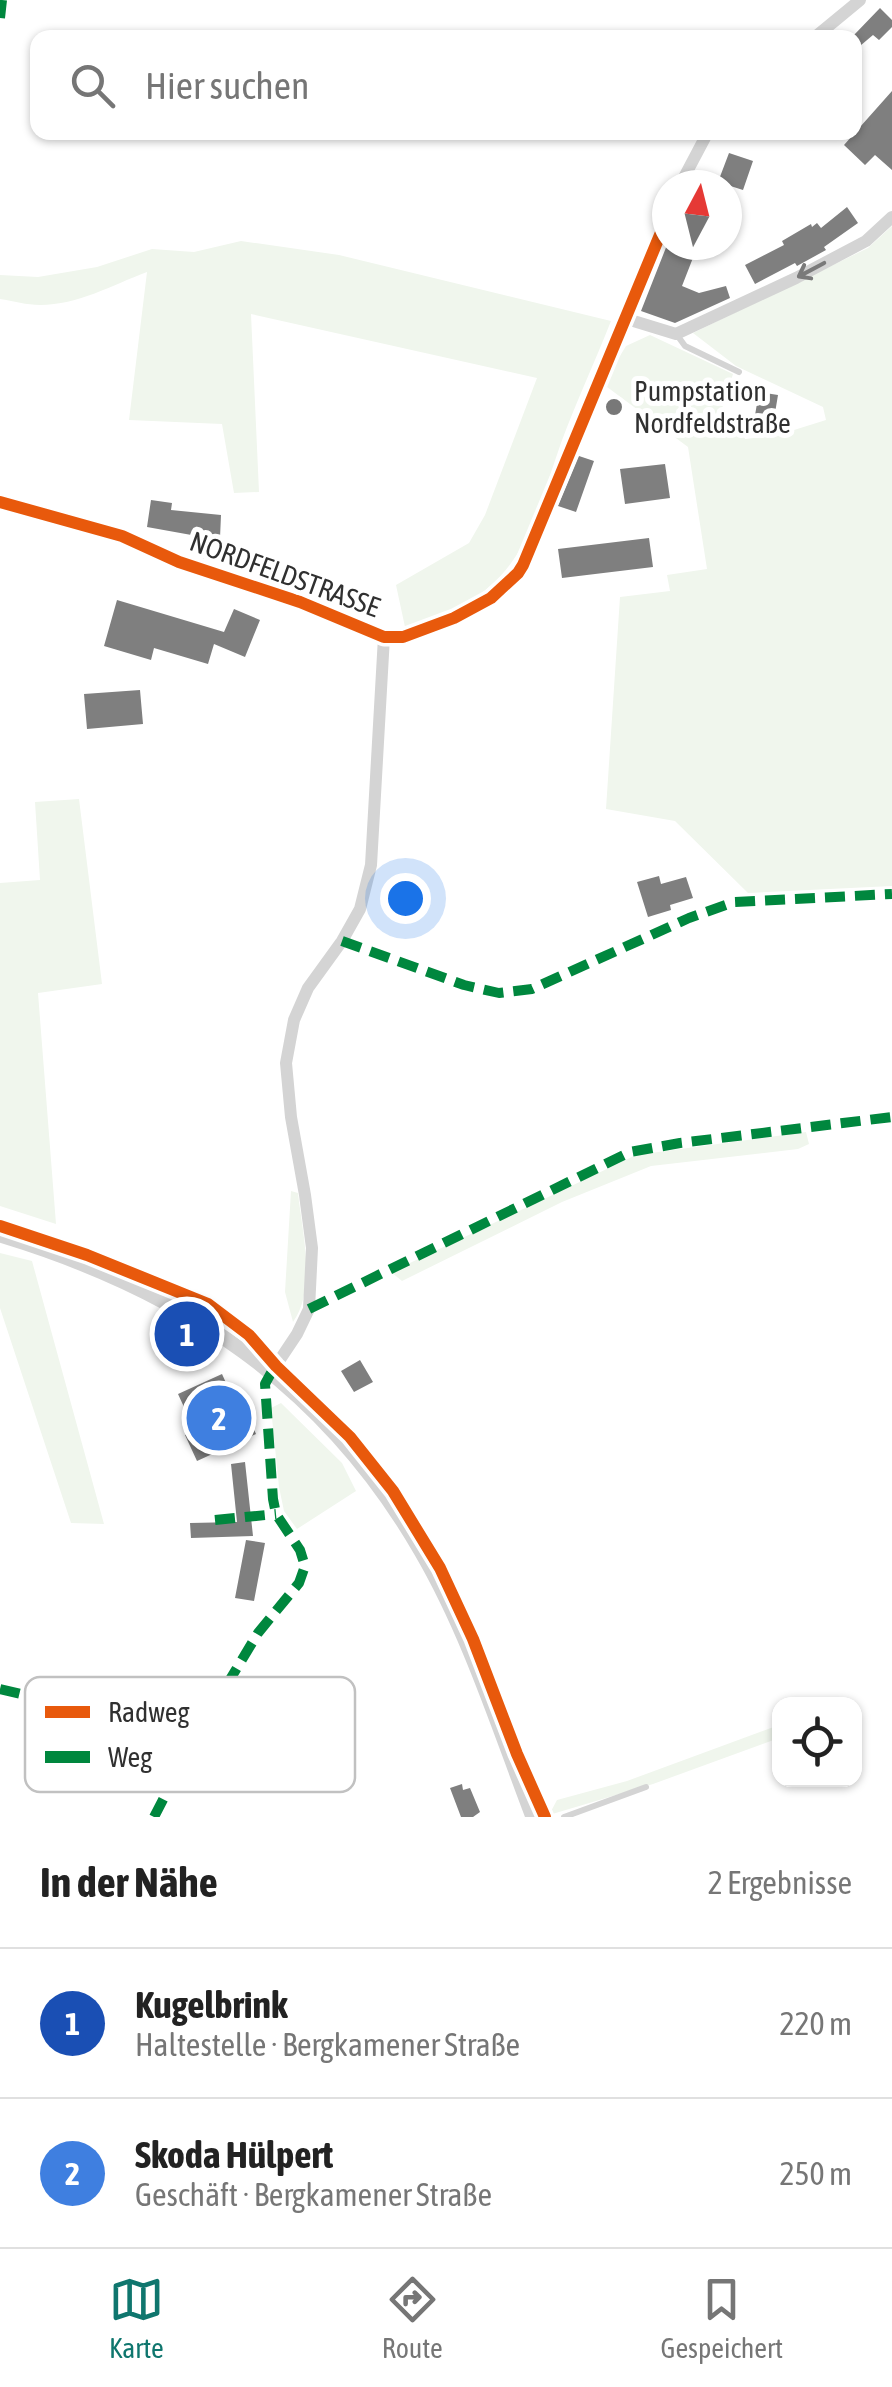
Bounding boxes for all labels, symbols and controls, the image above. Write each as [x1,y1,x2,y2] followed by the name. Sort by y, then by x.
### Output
[30,30,862,140] search box
[65,58,120,113] icon: search
[145,64,309,107] text: Hier suchen
[652,170,742,260] north arrow
[797,261,826,280] one-way arrow
[634,375,791,439] place label: Pumpstation Nordfeldstraße
[603,396,625,418] marker: Pumpstation Nordfeldstraße
[186,525,384,623] street label: NORDFELDSTRASSE
[380,873,431,924] your location
[154,1296,220,1372] pin: 1
[186,1380,252,1456] pin: 2
[25,1677,355,1792] legend
[108,1696,189,1728] text: Radweg
[772,1697,862,1787] map controls
[772,1697,862,1787] button: locate
[108,1741,152,1773] text: Weg
[40,1858,218,1906] text: In der Nähe
[708,1864,852,1901] text: 2 Ergebnisse
[135,1983,288,2026] text: Kugelbrink
[65,2005,80,2042] text: 1
[779,2005,852,2042] text: 220 m
[135,2026,520,2063] text: Haltestelle · Bergkamener Straße
[135,2133,333,2176] text: Skoda Hülpert
[65,2155,80,2192] text: 2
[779,2155,852,2192] text: 250 m
[135,2176,492,2213] text: Geschäft · Bergkamener Straße
[109,2272,164,2364] tab: Karte
[382,2272,443,2364] tab: Route
[661,2272,783,2364] tab: Gespeichert

